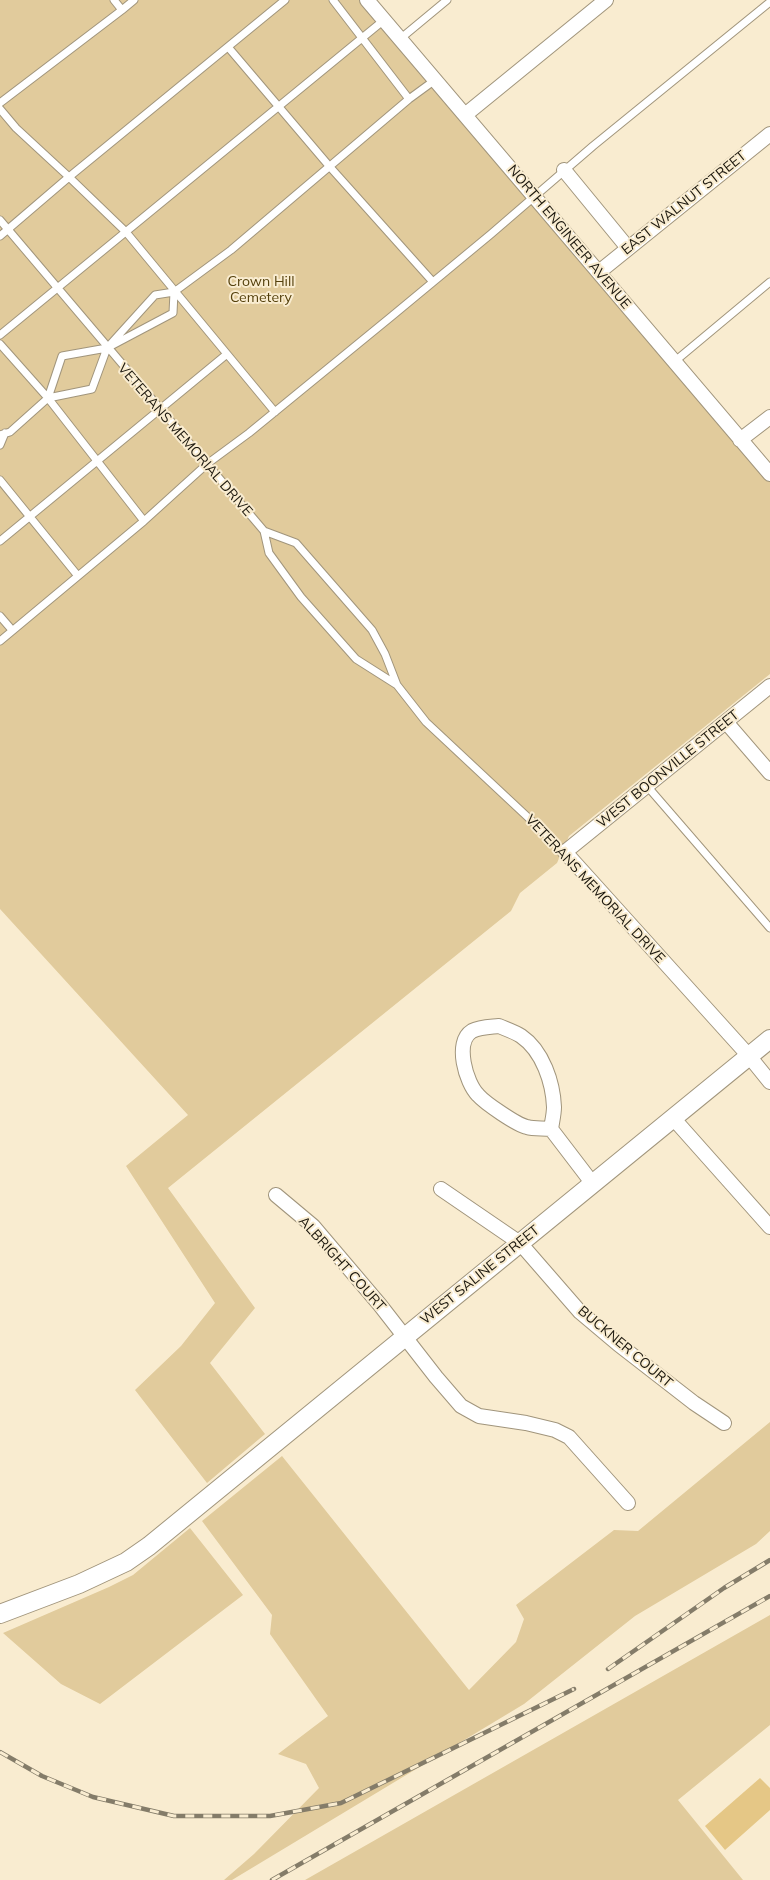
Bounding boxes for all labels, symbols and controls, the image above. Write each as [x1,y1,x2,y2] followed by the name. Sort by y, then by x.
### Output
[618,147,750,259] street label: EAST WALNUT STREET
[504,162,634,312] street label: NORTH ENGINEER AVENUE
[227,274,295,306] park label: Crown Hill Cemetery
[114,360,256,520] street label: VETERANS MEMORIAL DRIVE
[594,707,742,831] street label: WEST BOONVILLE STREET
[522,811,668,967] street label: VETERANS MEMORIAL DRIVE
[295,1213,389,1315] street label: ALBRIGHT COURT
[417,1222,543,1328] street label: WEST SALINE STREET
[574,1303,676,1391] street label: BUCKNER COURT

